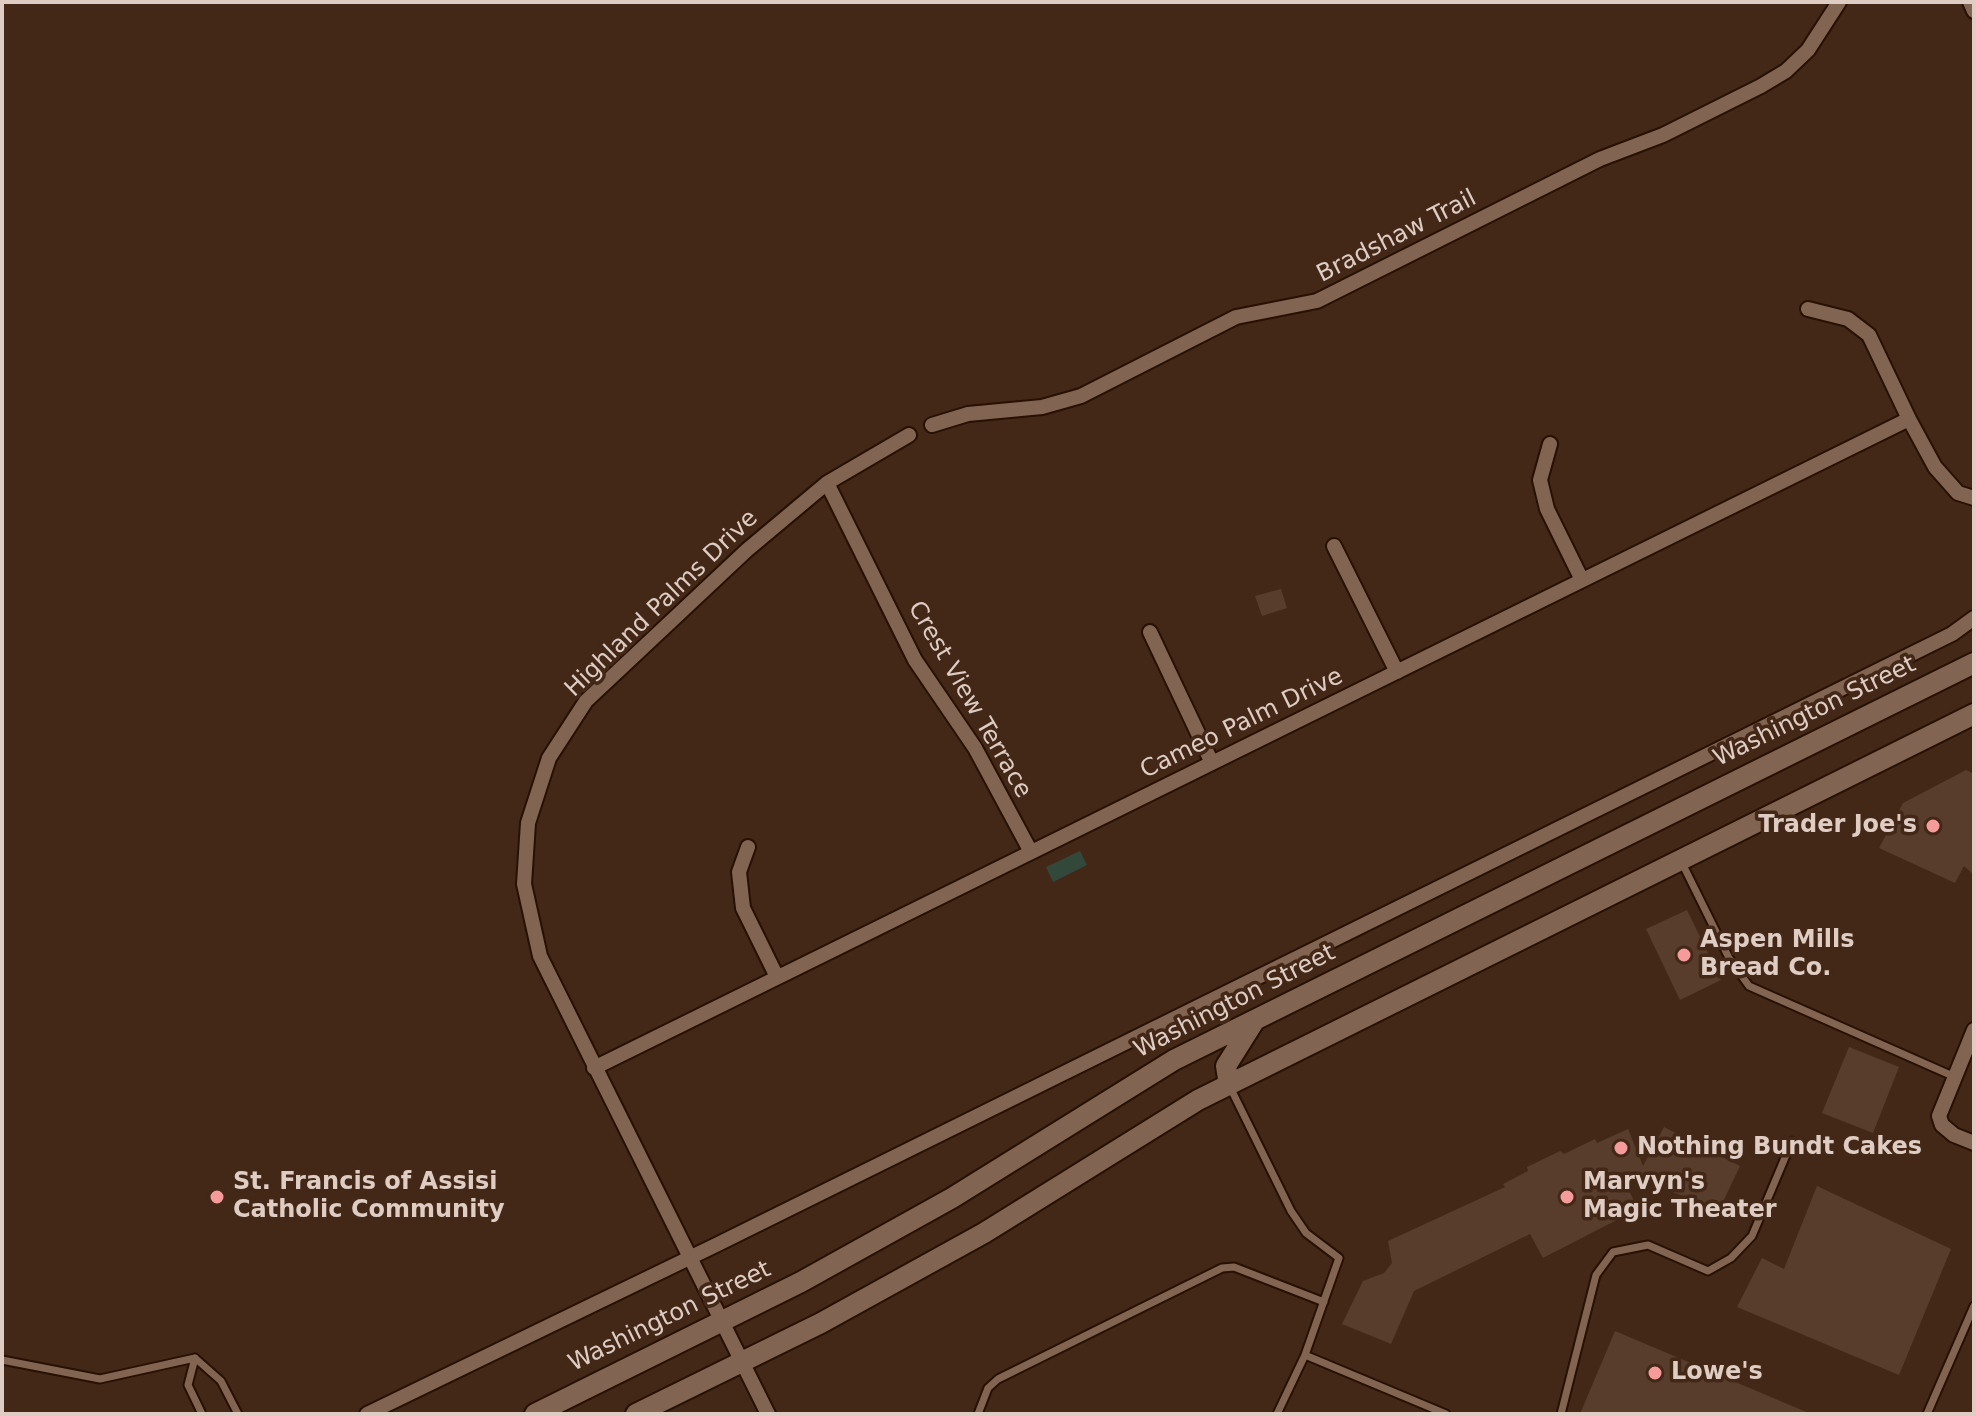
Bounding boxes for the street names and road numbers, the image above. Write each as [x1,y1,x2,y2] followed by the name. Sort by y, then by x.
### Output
[1313,184,1481,290] street label: Bradshaw Trail
[560,504,764,704] street label: Highland Palms Drive
[901,597,1037,803] street label: Crest View Terrace
[1709,650,1921,774] street label: Washington Street
[1136,662,1348,786] street label: Cameo Palm Drive
[1130,939,1340,1065] street label: Washington Street
[564,1255,776,1379] street label: Washington Street

